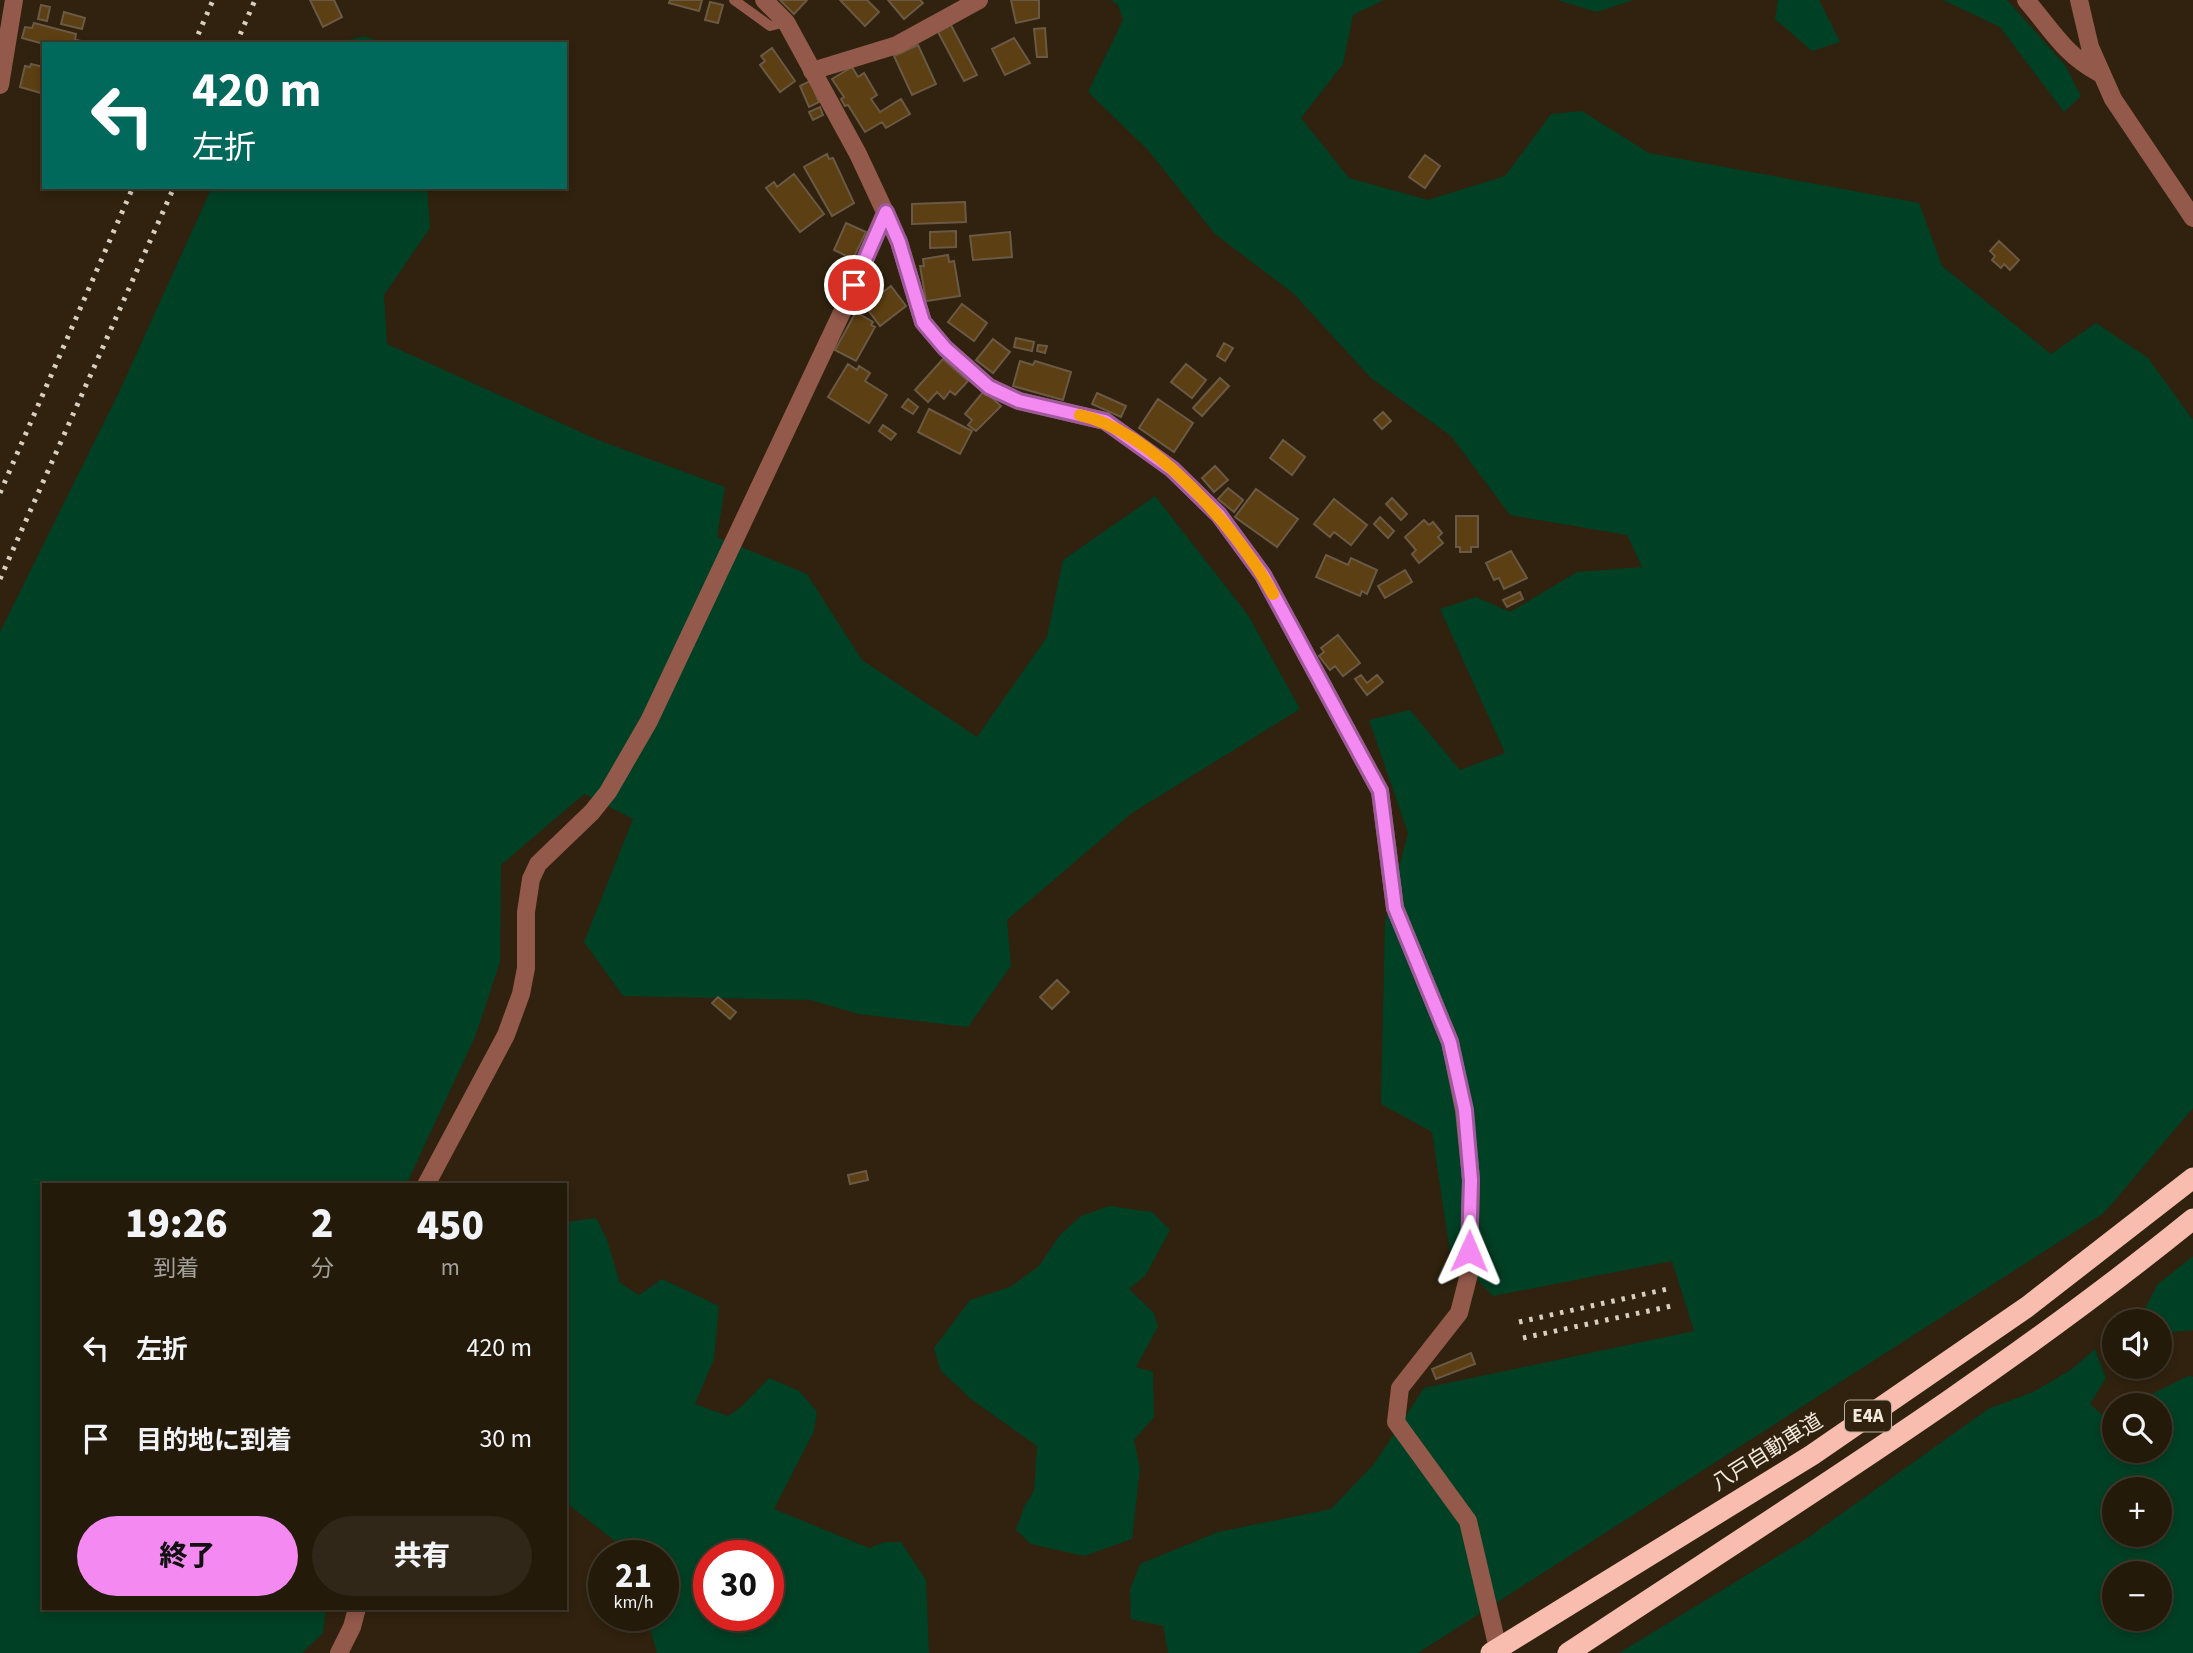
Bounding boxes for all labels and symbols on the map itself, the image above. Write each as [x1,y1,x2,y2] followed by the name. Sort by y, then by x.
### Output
[824,255,884,315] pin
[1432,1214,1506,1288] position arrow
[1845,1400,1891,1432] road number: E4A
[1706,1406,1828,1498] street label: 八戸自動車道
[693,1540,784,1631] speed limit sign: 30

